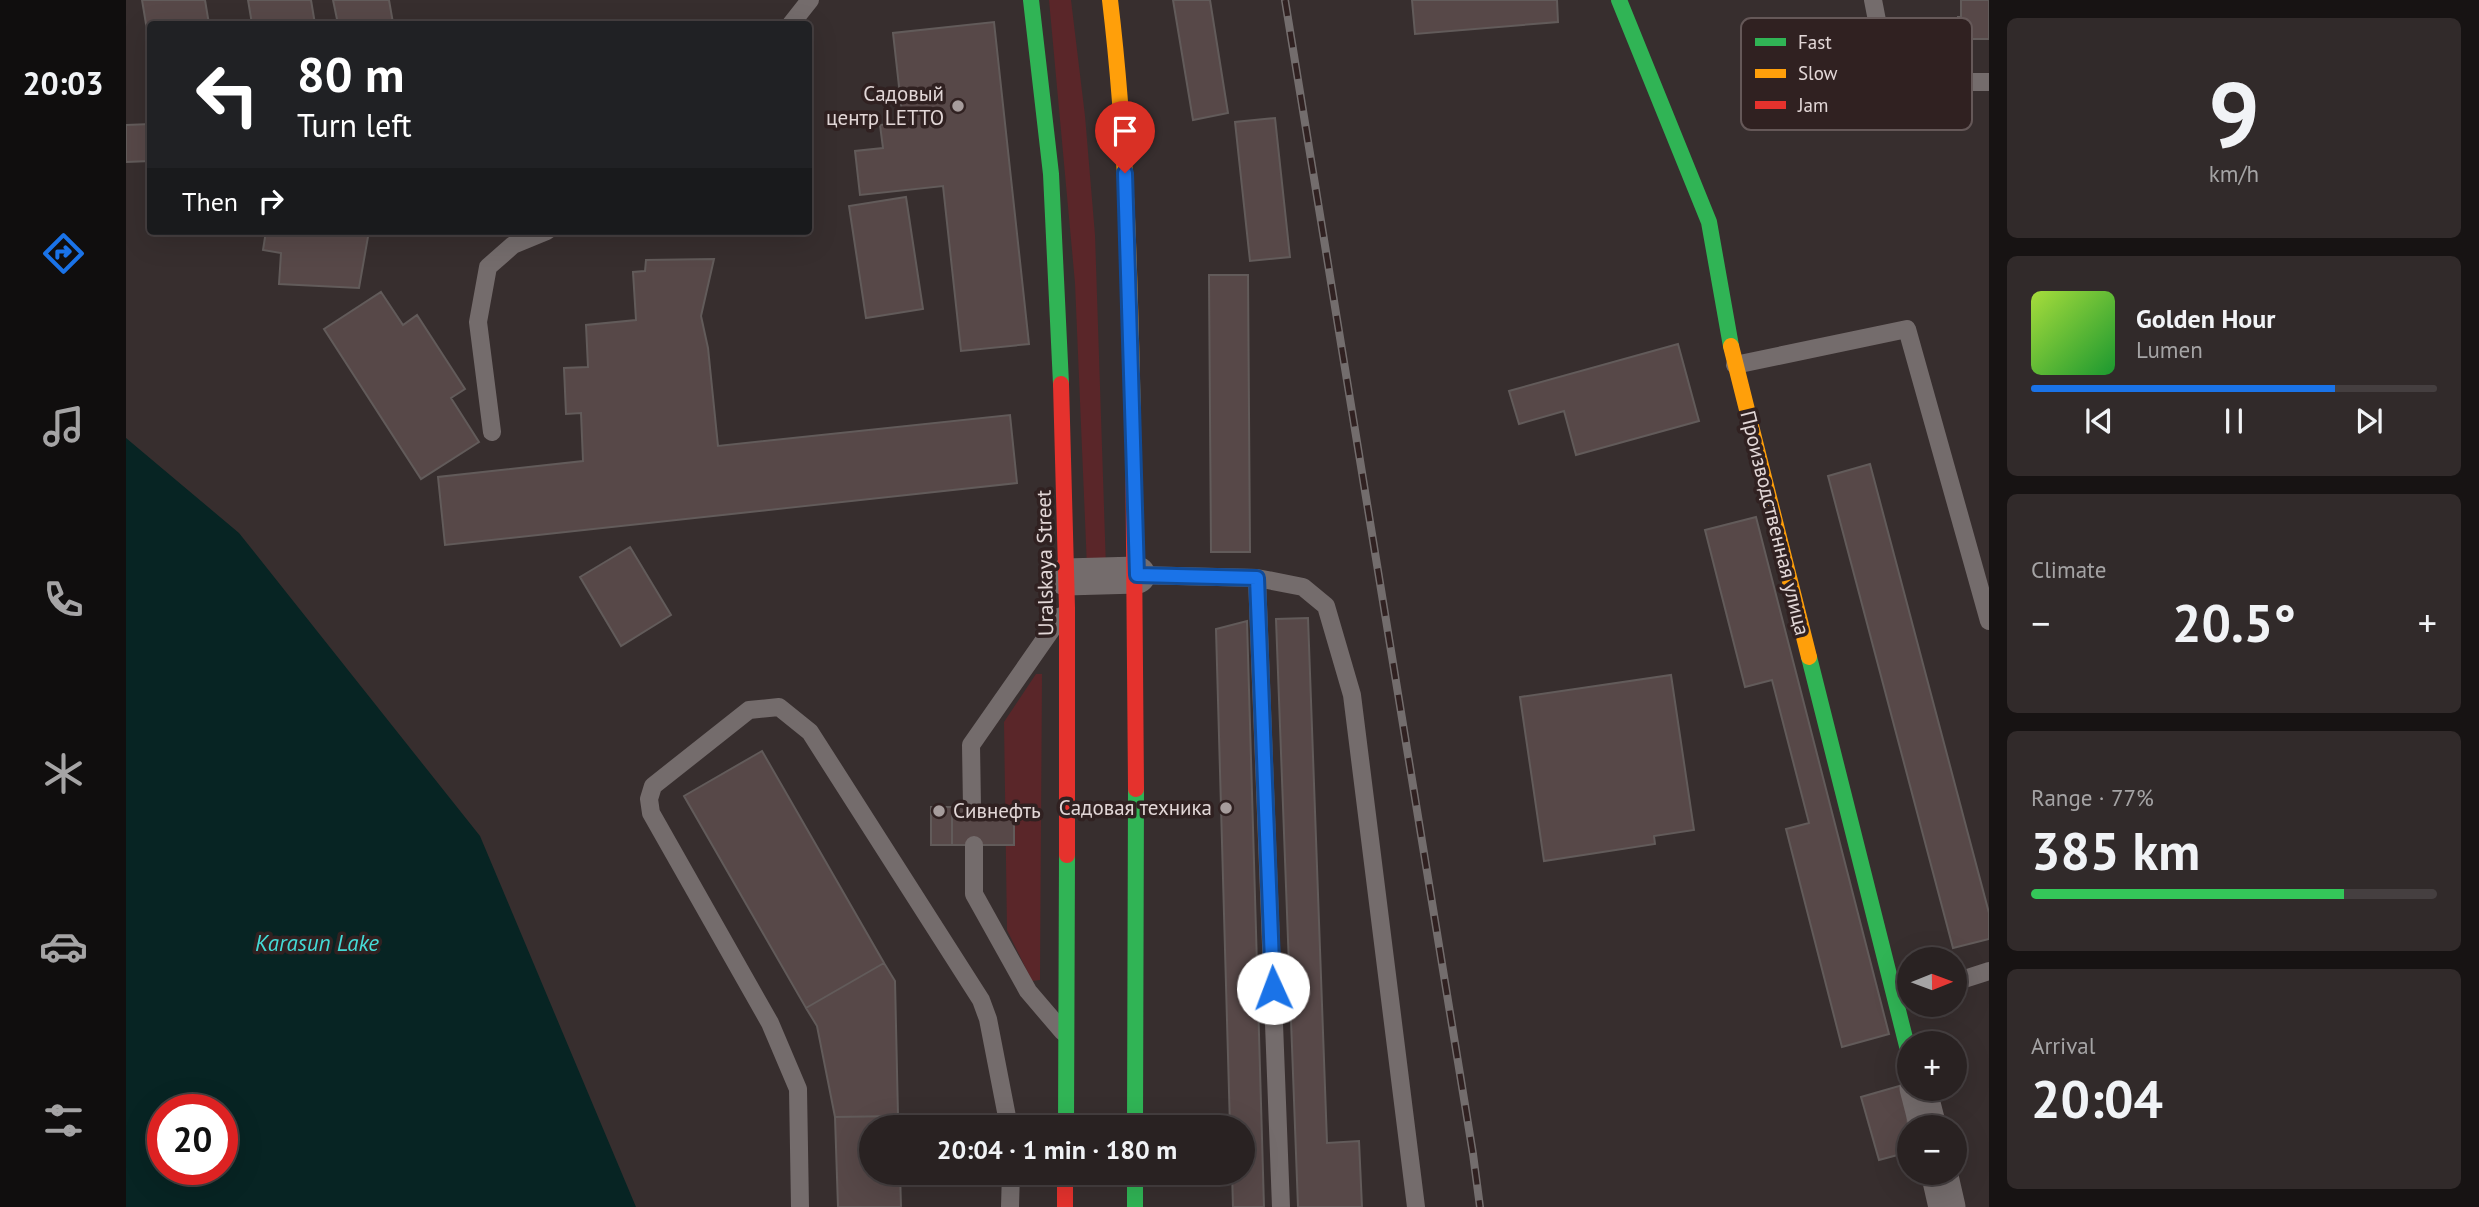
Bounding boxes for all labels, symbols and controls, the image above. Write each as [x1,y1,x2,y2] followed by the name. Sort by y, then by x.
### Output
[1741,18,1972,130] legend
[1798,30,1832,54] text: Fast
[297,42,404,106] text: 80 m
[182,49,273,140] icon: left
[2208,54,2260,172] text: 9
[1798,61,1838,85] text: Slow
[22,62,104,104] text: 20:03
[826,80,944,131] place label: Садовый центр LETTO
[1797,93,1828,117] text: Jam
[950,98,966,114] marker: Садовый центр LETTO
[1095,101,1155,173] pin
[297,104,412,146] text: Turn left
[1106,112,1144,150] icon: arrive
[2209,159,2259,188] text: km/h
[252,182,290,220] icon: right
[182,185,238,218] text: Then
[39,229,88,278] icon: directions
[2136,302,2275,335] text: Golden Hour
[2136,335,2203,364] text: Lumen
[39,402,88,451] icon: music
[2080,402,2118,440] icon: previous
[2215,402,2253,440] icon: pause
[2350,402,2388,440] icon: next
[1734,408,1817,638] street label: Производственная улица
[1030,490,1059,636] street label: Uralskaya Street
[2031,555,2106,584] text: Climate
[39,575,88,624] icon: phone
[2172,589,2296,656] text: 20.5°
[2031,598,2050,647] text: −
[2418,598,2437,647] text: +
[39,749,88,798] icon: climate
[2031,783,2154,812] text: Range · 77%
[1059,794,1212,821] place label: Садовая техника
[953,797,1041,824] place label: Сивнефть
[1218,800,1234,816] marker: Садовая техника
[931,803,947,819] marker: Сивнефть
[2031,817,2200,884] text: 385 km
[39,922,88,971] icon: car
[255,928,379,957] water label: Karasun Lake
[1897,947,1967,1017] north arrow
[1897,947,1967,1185] map controls
[1236,951,1310,1025] position arrow
[1897,1031,1967,1101] button: +
[2031,1031,2095,1060] text: Arrival
[2031,1065,2163,1132] text: 20:04
[147,1094,238,1185] speed limit sign: 20
[39,1096,88,1145] icon: filters
[1897,1115,1967,1185] button: −
[937,1133,1177,1166] text: 20:04 · 1 min · 180 m

